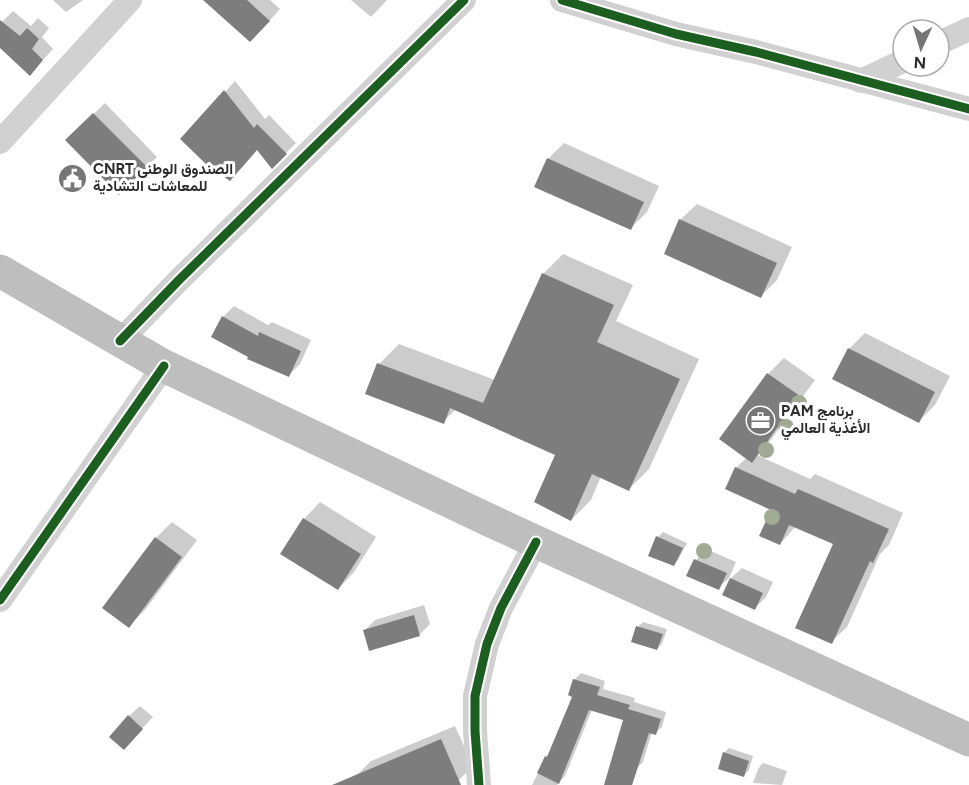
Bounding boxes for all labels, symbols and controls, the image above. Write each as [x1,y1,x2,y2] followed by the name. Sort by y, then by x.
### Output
[891,18,951,78] north arrow
[913,53,927,72] text: N
[93,160,233,195] place label: CNRT الصندوق الوطني للمعاشات التشادية
[56,162,88,194] public building icon: CNRT الصندوق الوطني للمعاشات التشادية
[781,402,871,441] place label: PAM برنامج الأغذية العالمي
[744,404,776,436] office icon: PAM برنامج الأغذية العالمي

